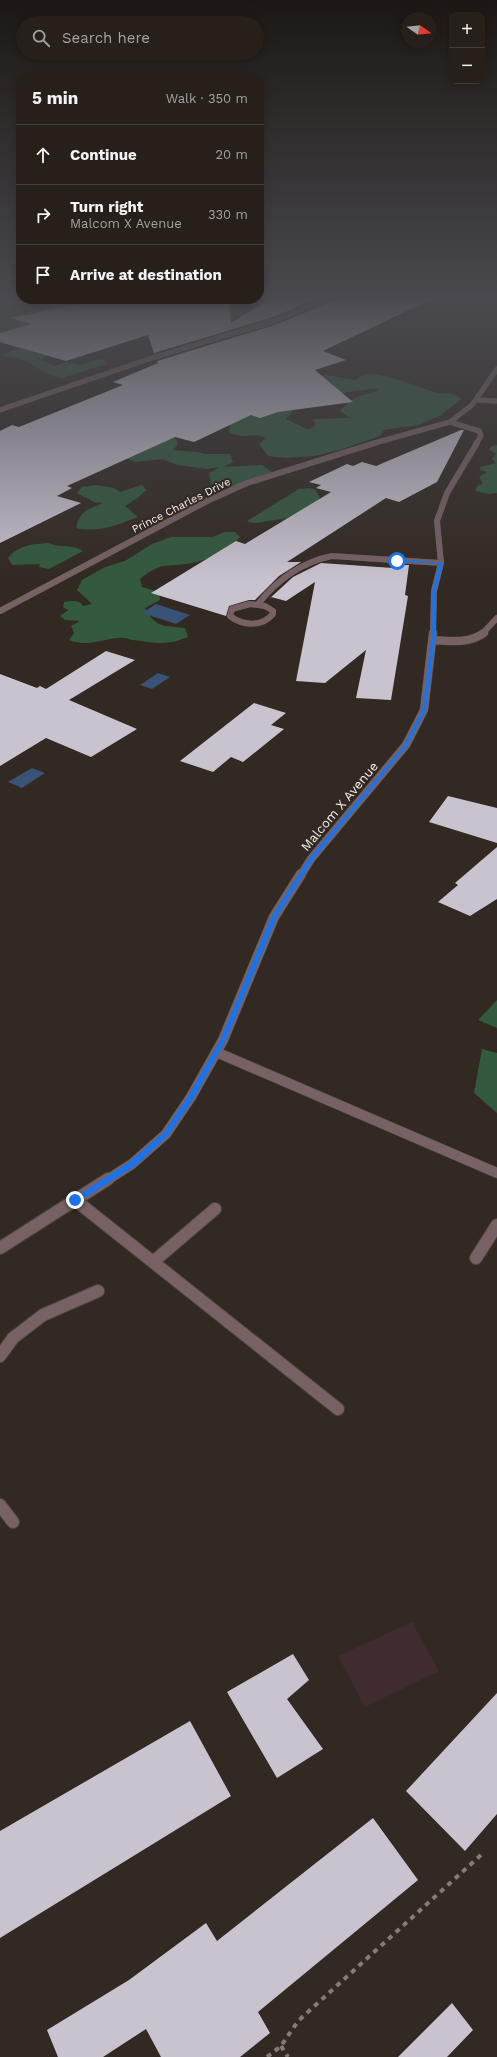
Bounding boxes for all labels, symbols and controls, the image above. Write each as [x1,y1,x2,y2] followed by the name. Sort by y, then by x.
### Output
[401,12,437,48] north arrow
[449,12,485,84] map controls
[449,12,485,48] button: +
[16,16,264,60] search box
[30,27,52,49] icon: search
[62,29,150,47] text: Search here
[449,48,485,84] button: −
[32,88,78,108] text: 5 min
[166,91,248,106] text: Walk · 350 m
[32,144,54,166] icon: ahead
[70,146,137,164] text: Continue
[216,147,248,162] text: 20 m
[70,198,143,216] text: Turn right
[32,204,54,226] icon: right
[208,207,248,222] text: 330 m
[70,216,182,231] text: Malcom X Avenue
[32,264,54,286] icon: arrive
[70,266,222,284] text: Arrive at destination
[130,475,233,536] street label: Prince Charles Drive
[388,552,406,570] route start
[298,759,381,854] street label: Malcom X Avenue
[66,1191,84,1209] route end

